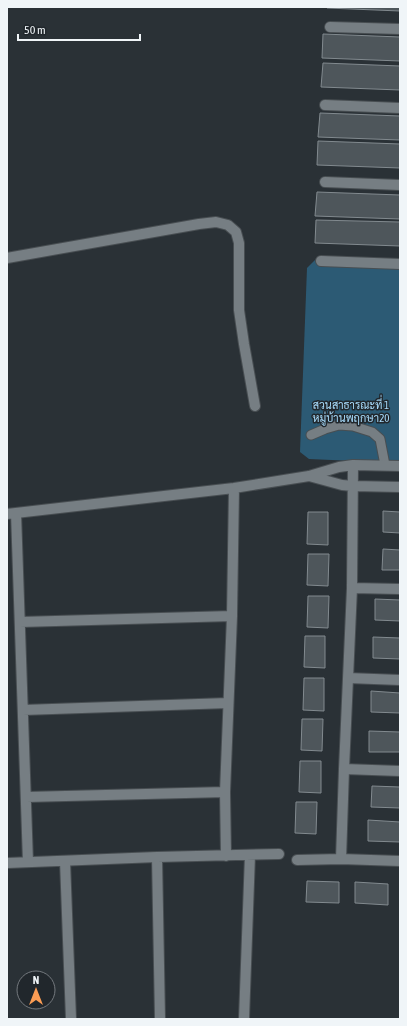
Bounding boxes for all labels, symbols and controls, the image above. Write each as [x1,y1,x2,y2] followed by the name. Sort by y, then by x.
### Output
[18,16,140,42] scale bar
[24,23,46,37] text: 50 m
[313,394,389,426] park label: สวนสาธารณะที่ 1 หมู่บ้านพฤกษา20
[16,970,56,1010] north arrow
[33,974,39,986] text: N

